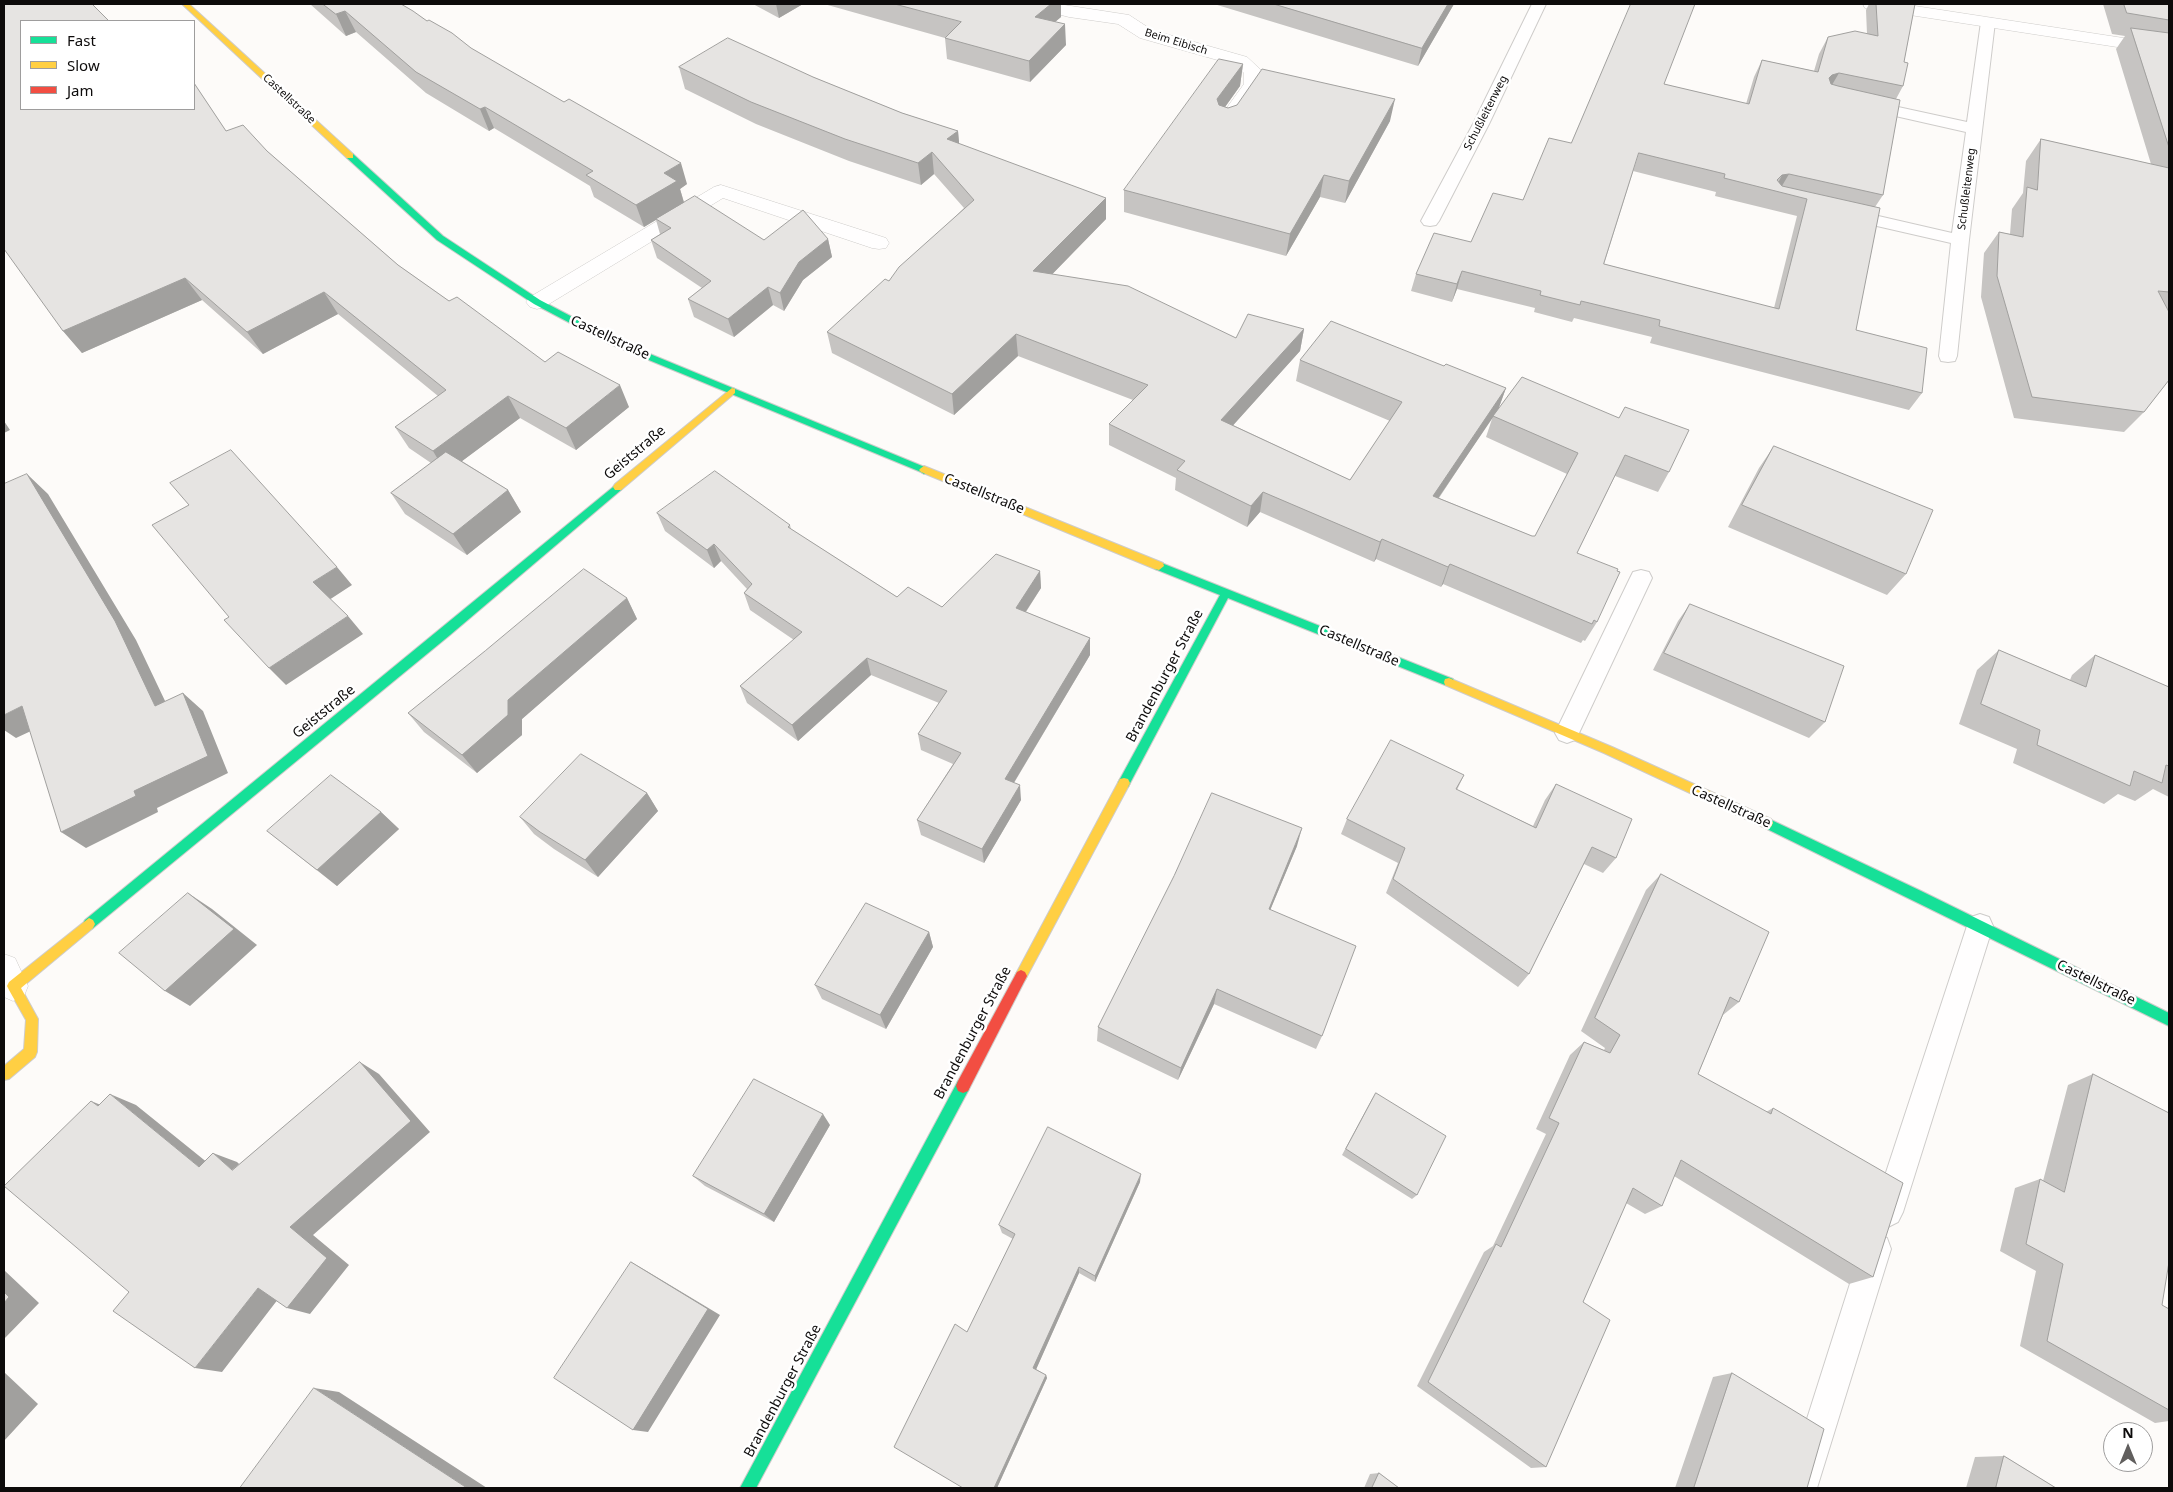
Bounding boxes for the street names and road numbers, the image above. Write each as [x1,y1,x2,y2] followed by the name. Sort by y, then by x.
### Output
[1143,26,1209,58] street label: Beim Eibisch
[260,71,318,127] street label: Castellstraße
[1461,73,1511,153] street label: Schußleitenweg
[1955,147,1979,231] street label: Schußleitenweg
[568,312,652,364] street label: Castellstraße
[601,422,669,484] street label: Geiststraße
[941,470,1027,518] street label: Castellstraße
[1123,607,1207,745] street label: Brandenburger Straße
[1316,622,1402,670] street label: Castellstraße
[289,682,359,742] street label: Geiststraße
[1689,782,1773,832] street label: Castellstraße
[2054,957,2138,1009] street label: Castellstraße
[931,964,1015,1102] street label: Brandenburger Straße
[741,1322,825,1460] street label: Brandenburger Straße

